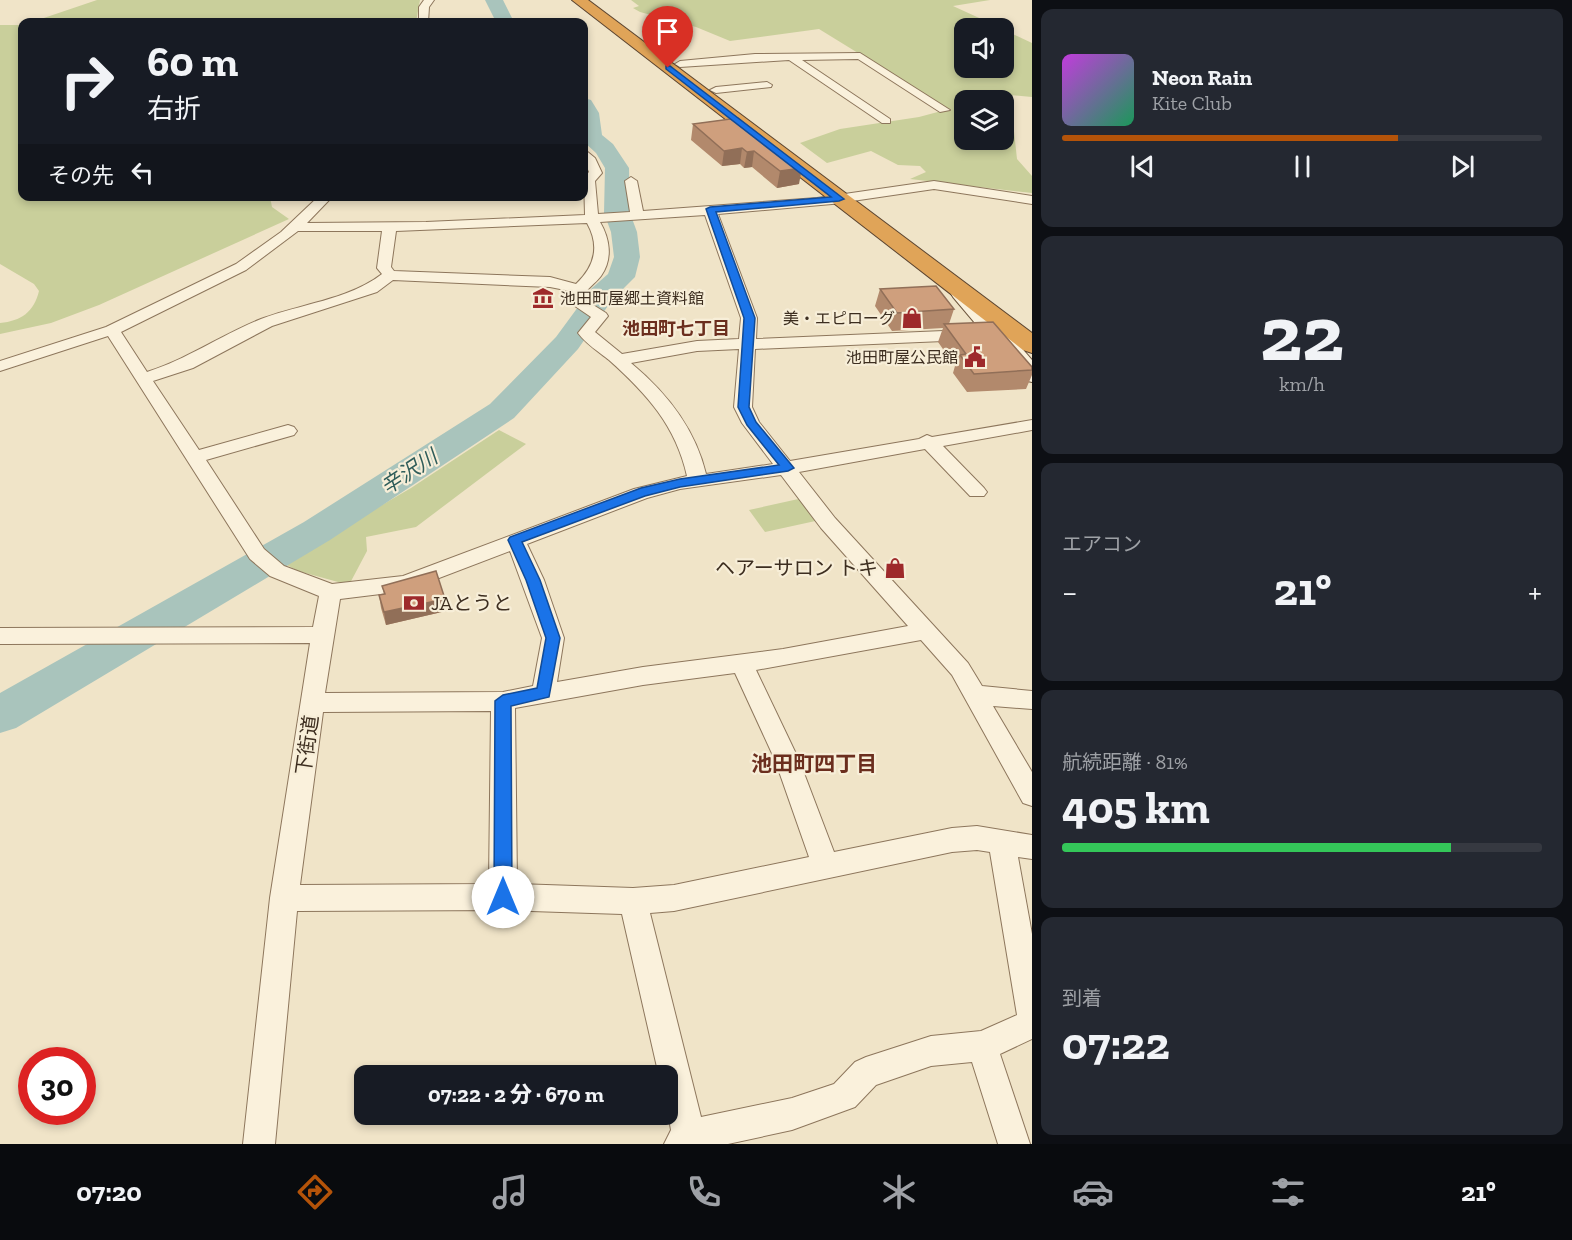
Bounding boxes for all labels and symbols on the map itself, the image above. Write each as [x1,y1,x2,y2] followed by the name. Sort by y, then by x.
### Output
[642,6,693,68] pin
[531,286,555,310] museum icon: 池田町屋郷土資料館
[560,289,704,308] place label: 池田町屋郷土資料館
[900,306,924,330] shop icon: 美・エピローグ
[783,309,895,328] place label: 美・エピローグ
[622,318,730,340] district label: 池田町七丁目
[963,345,987,369] public building icon: 池田町屋公民館
[846,348,958,367] place label: 池田町屋公民館
[376,443,444,499] water label: 辛沢川
[715,556,878,580] place label: ヘアーサロン トキ
[883,556,907,580] shop icon: ヘアーサロン トキ
[402,591,426,615] bank icon: JAとうと
[431,591,512,615] place label: JAとうと
[291,714,323,776] street label: 下街道
[751,751,877,776] district label: 池田町四丁目
[471,865,535,929] position arrow
[18,1047,96,1125] speed limit sign: 30

